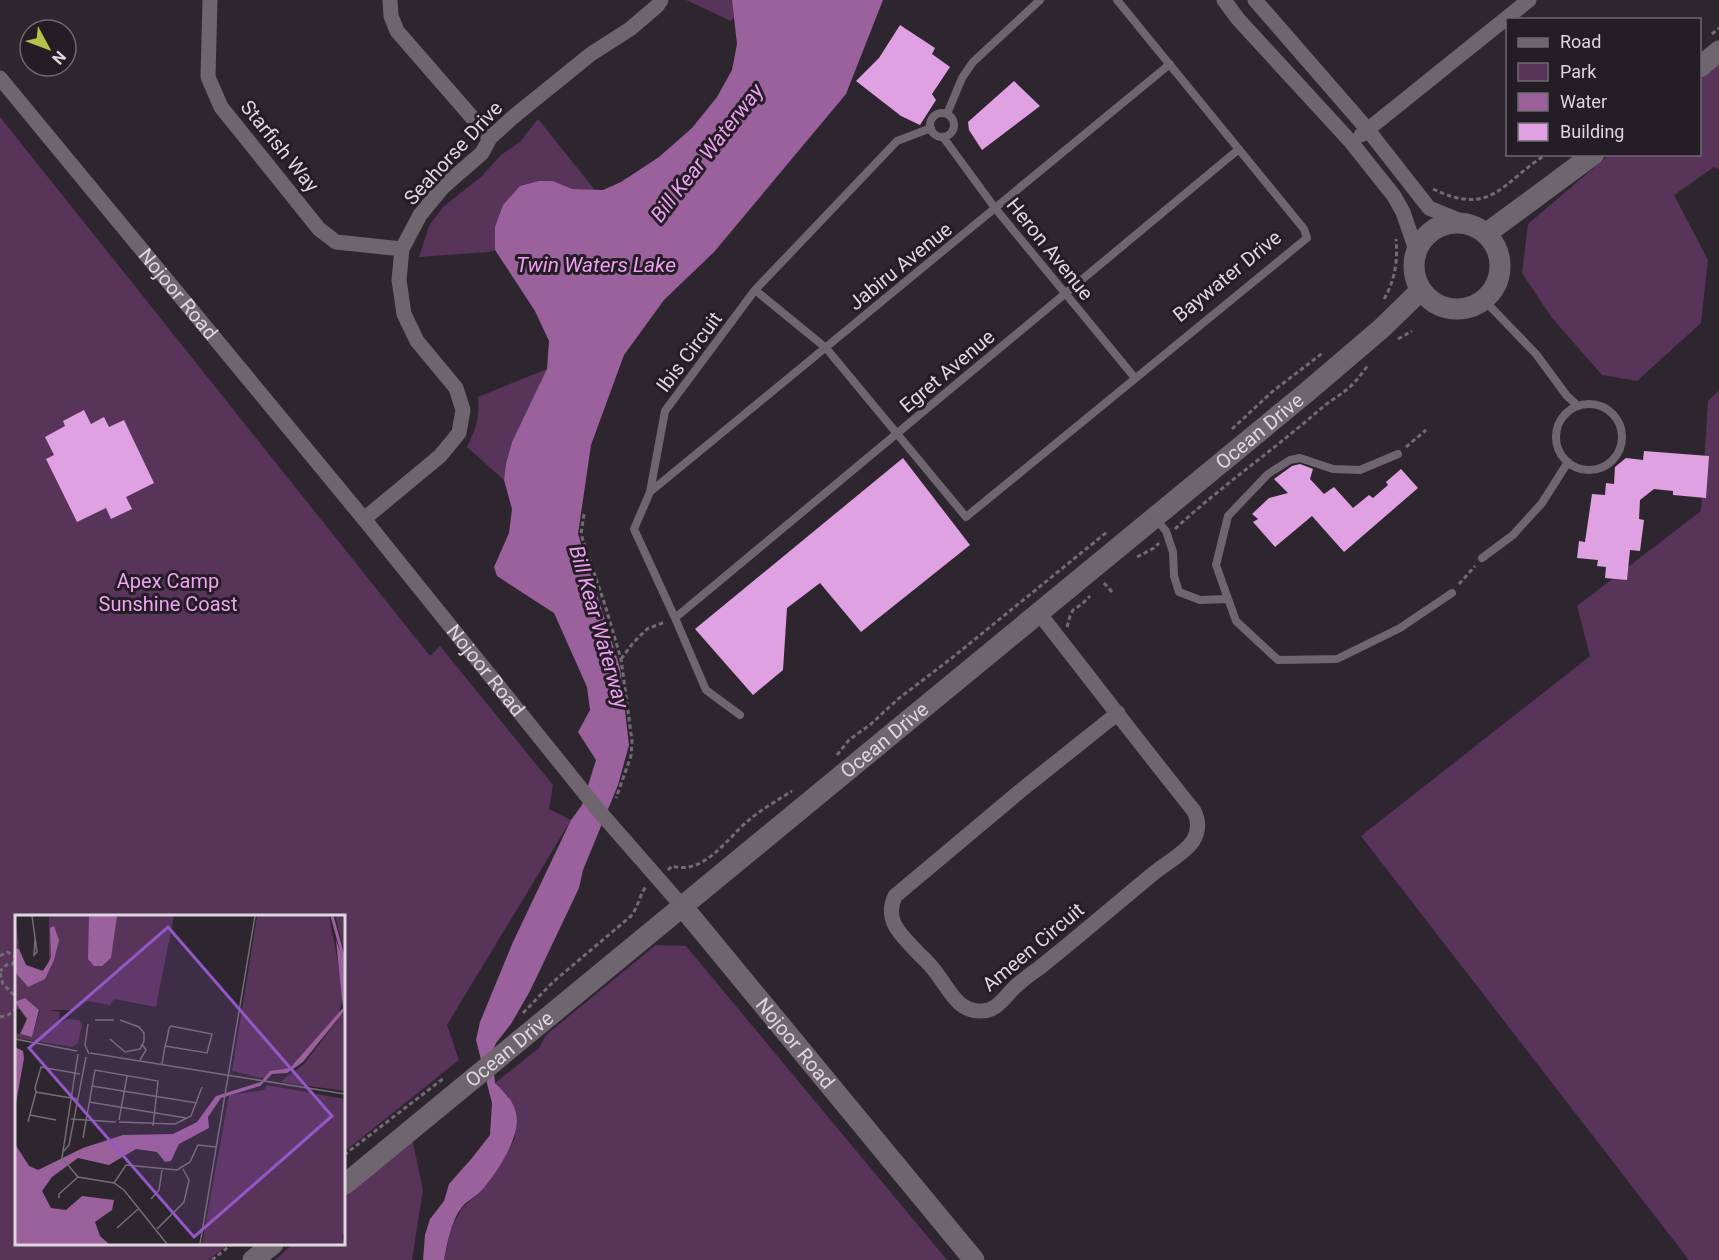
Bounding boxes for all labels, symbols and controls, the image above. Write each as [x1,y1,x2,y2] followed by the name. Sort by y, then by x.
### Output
[18,18,78,78] north arrow
[1506,18,1701,156] legend
[1560,31,1601,52] text: Road
[48,47,70,68] text: N
[1560,61,1597,82] text: Park
[646,78,769,227] water label: Bill Kear Waterway
[1560,91,1607,112] text: Water
[236,95,325,197] street label: Starfish Way
[399,96,507,210] street label: Seahorse Drive
[1560,121,1624,142] text: Building
[1002,193,1098,305] street label: Heron Avenue
[843,217,957,315] street label: Jabiru Avenue
[1168,225,1286,327] street label: Baywater Drive
[134,244,223,344] street label: Nojoor Road
[516,253,676,277] water label: Twin Waters Lake
[651,307,727,397] street label: Ibis Circuit
[895,324,999,418] street label: Egret Avenue
[1211,388,1308,474] street label: Ocean Drive
[564,543,634,713] water label: Bill Kear Waterway
[99,569,237,616] park label: Apex Camp Sunshine Coast
[442,620,530,721] street label: Nojoor Road
[836,697,933,783] street label: Ocean Drive
[977,898,1089,996] street label: Ameen Circuit
[15,915,345,1245] inset map
[751,993,840,1094] street label: Nojoor Road
[460,1006,558,1092] street label: Ocean Drive

